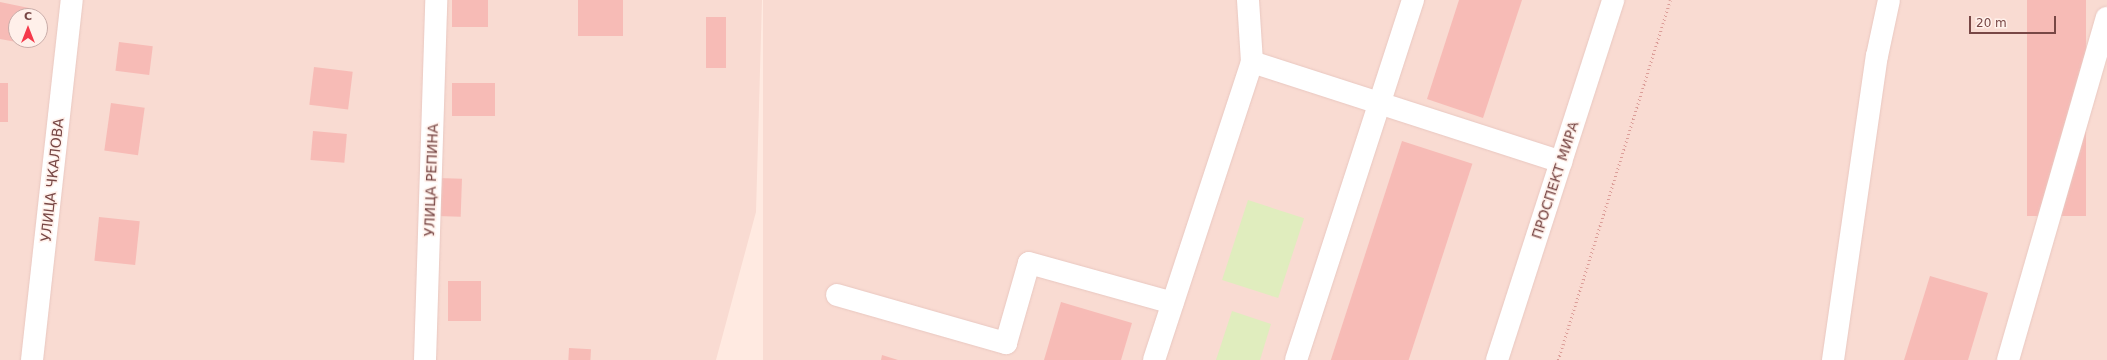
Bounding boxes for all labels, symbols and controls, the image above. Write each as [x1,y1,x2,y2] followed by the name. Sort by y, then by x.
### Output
[8,8,48,48] north arrow
[1971,8,2058,34] scale bar
[24,10,32,23] text: С
[1976,16,2007,30] text: 20 m
[37,117,67,243] street label: УЛИЦА ЧКАЛОВА
[1528,119,1582,241] street label: ПРОСПЕКТ МИРА
[421,123,441,237] street label: УЛИЦА РЕПИНА

